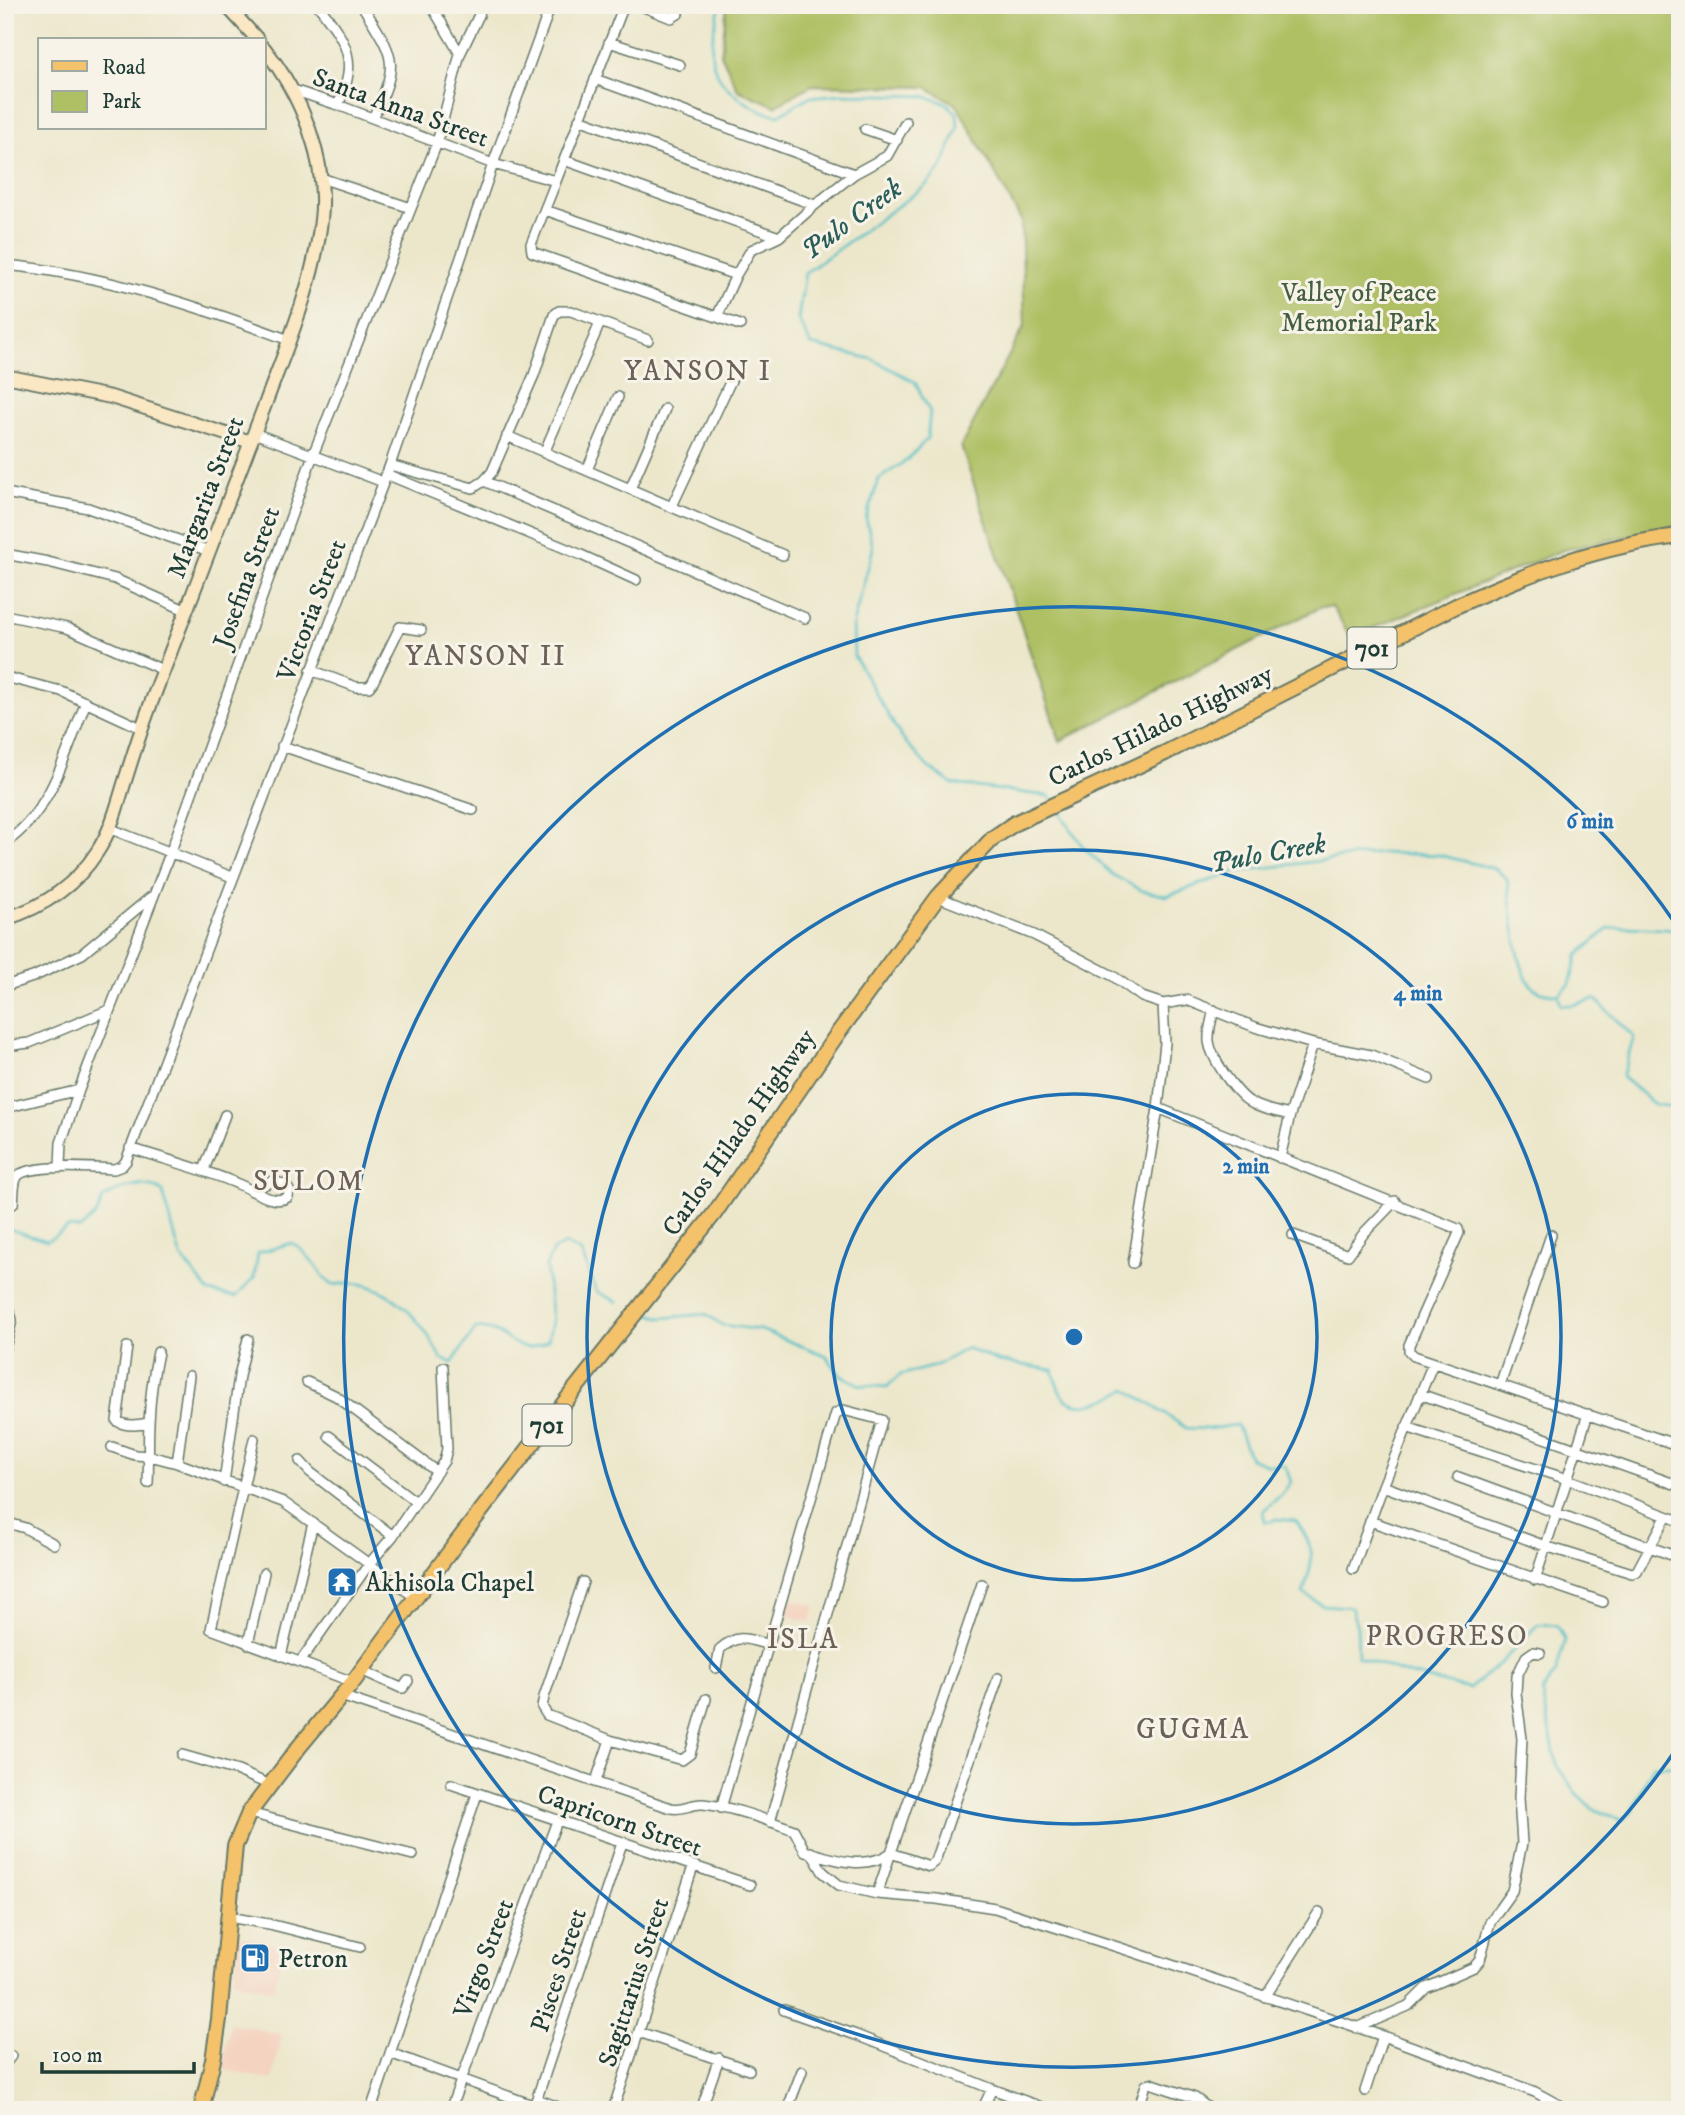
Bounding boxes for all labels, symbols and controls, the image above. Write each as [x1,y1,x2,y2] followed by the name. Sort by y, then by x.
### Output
[38,38,266,130] legend
[102,55,146,81] text: Road
[308,61,493,156] street label: Santa Anna Street
[102,89,142,115] text: Park
[794,171,910,268] water label: Pulo Creek
[1280,277,1437,340] park label: Valley of Peace Memorial Park
[624,354,772,389] district label: YANSON I
[160,412,252,583] street label: Margarita Street
[206,502,288,655] street label: Josefina Street
[270,535,355,687] street label: Victoria Street
[1348,628,1396,668] road number: 701
[405,639,567,674] district label: YANSON II
[1043,657,1279,795] street label: Carlos Hilado Highway
[1566,809,1615,835] text: 6 min
[1208,826,1329,881] water label: Pulo Creek
[1394,981,1443,1007] text: 4 min
[655,1022,824,1243] street label: Carlos Hilado Highway
[1223,1154,1271,1180] text: 2 min
[253,1164,365,1199] district label: SULOM
[1062,1325,1086,1349] centre of rings
[522,1405,572,1446] road number: 701
[325,1565,359,1599] temple icon: Akhisola Chapel
[365,1567,534,1600] place label: Akhisola Chapel
[1365,1619,1529,1654] district label: PROGRESO
[767,1622,839,1657] district label: ISLA
[1136,1712,1250,1747] district label: GUGMA
[533,1778,706,1865] street label: Capricorn Street
[446,1894,522,2024] street label: Virgo Street
[592,1894,677,2071] street label: Sagittarius Street
[524,1904,595,2037] street label: Pisces Street
[238,1941,272,1975] fuel station icon: Petron
[278,1943,348,1976] place label: Petron
[42,2031,194,2075] scale bar
[52,2043,103,2069] text: 100 m

